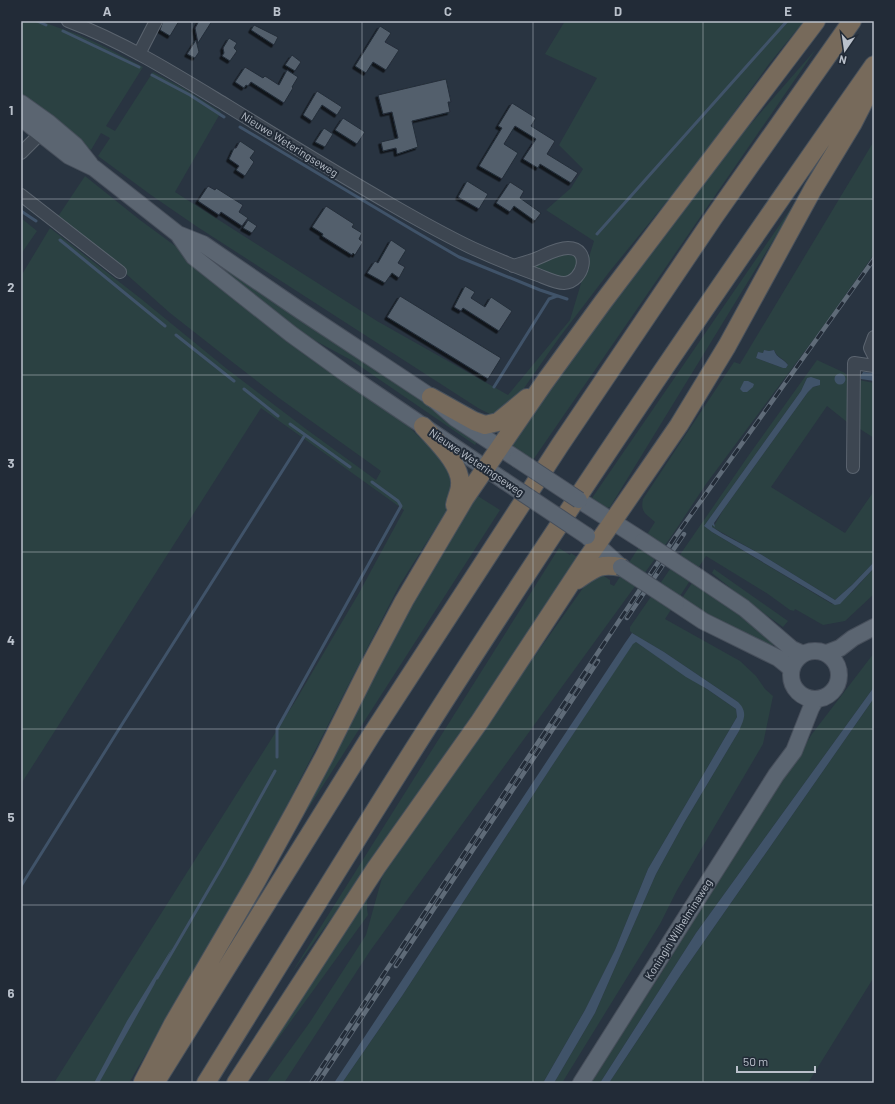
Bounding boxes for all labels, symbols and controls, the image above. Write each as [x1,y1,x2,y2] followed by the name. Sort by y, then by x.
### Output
[103,3,112,19] text: A
[273,3,281,19] text: B
[444,3,452,19] text: C
[614,3,622,19] text: D
[784,3,792,19] text: E
[825,30,865,70] north arrow
[838,53,848,67] text: N
[9,102,13,118] text: 1
[239,109,341,179] street label: Nieuwe Weteringseweg
[7,279,15,295] text: 2
[427,425,527,499] street label: Nieuwe Weteringseweg
[7,455,15,471] text: 3
[7,632,15,648] text: 4
[7,809,15,825] text: 5
[642,876,714,982] street label: Koningin Wilhelminaweg
[8,985,15,1001] text: 6
[737,1048,815,1074] scale bar
[743,1054,768,1068] text: 50 m

